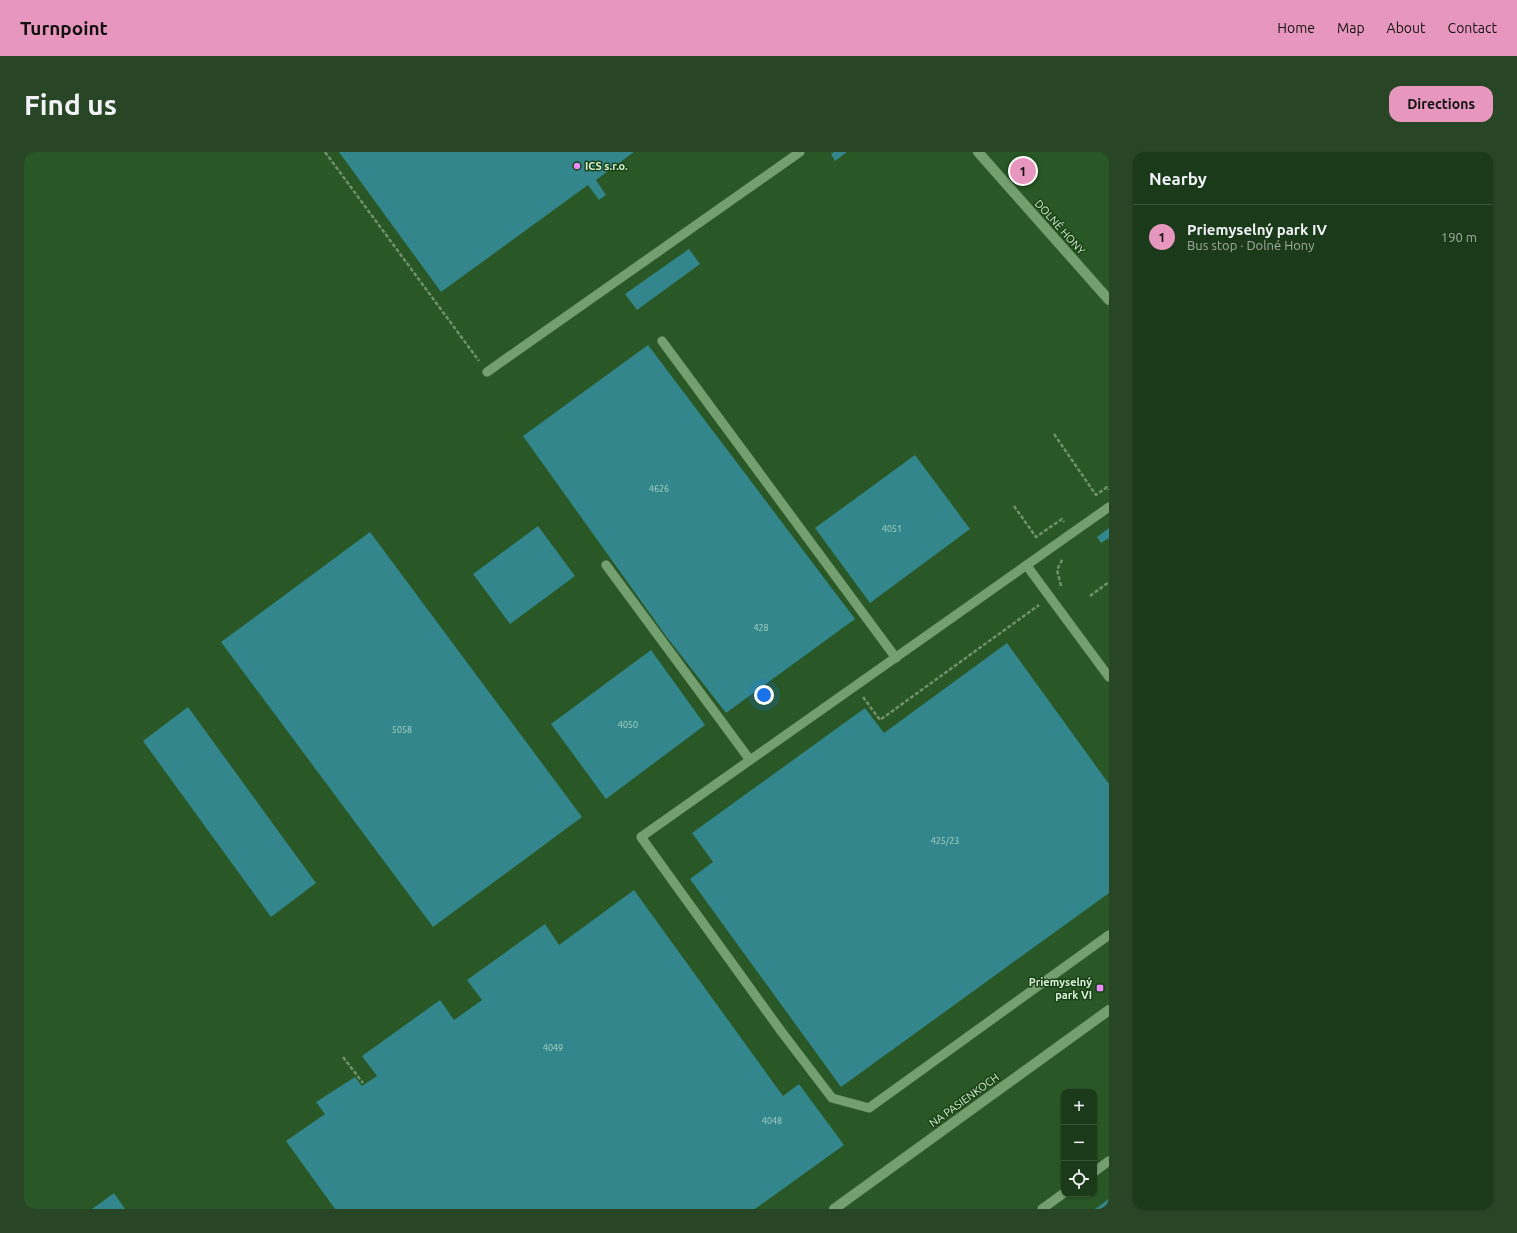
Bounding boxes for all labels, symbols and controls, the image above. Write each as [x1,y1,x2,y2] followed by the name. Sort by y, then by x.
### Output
[20,17,108,39] text: Turnpoint
[1277,20,1315,36] text: Home
[1337,20,1365,36] text: Map
[1387,20,1426,36] text: About
[1448,20,1497,36] text: Contact
[1389,86,1493,122] button: Directions
[24,89,117,120] text: Find us
[1010,156,1036,186] pin: 1
[585,160,628,172] place label: ICS s.r.o.
[572,161,582,171] marker: ICS s.r.o.
[1149,169,1207,188] text: Nearby
[1032,197,1089,257] street label: DOLNÉ HONY
[1187,221,1327,238] text: Priemyselný park IV
[1158,230,1166,244] text: 1
[1441,230,1477,244] text: 190 m
[1187,238,1314,252] text: Bus stop · Dolné Hony
[649,484,669,494] house number: 4626
[882,524,902,534] house number: 4051
[753,623,769,633] house number: 428
[754,685,774,705] your location
[618,720,638,730] house number: 4050
[392,725,412,735] house number: 5058
[931,836,959,846] house number: 425/23
[1029,976,1092,1001] place label: Priemyselný park VI
[1095,983,1105,993] marker: Priemyselný park VI
[543,1043,563,1053] house number: 4049
[927,1071,1001,1129] street label: NA PASIENKOCH
[1061,1089,1097,1197] map controls
[1061,1089,1097,1125] button: +
[762,1116,782,1126] house number: 4048
[1061,1125,1097,1161] button: −
[1061,1161,1097,1197] button: locate

